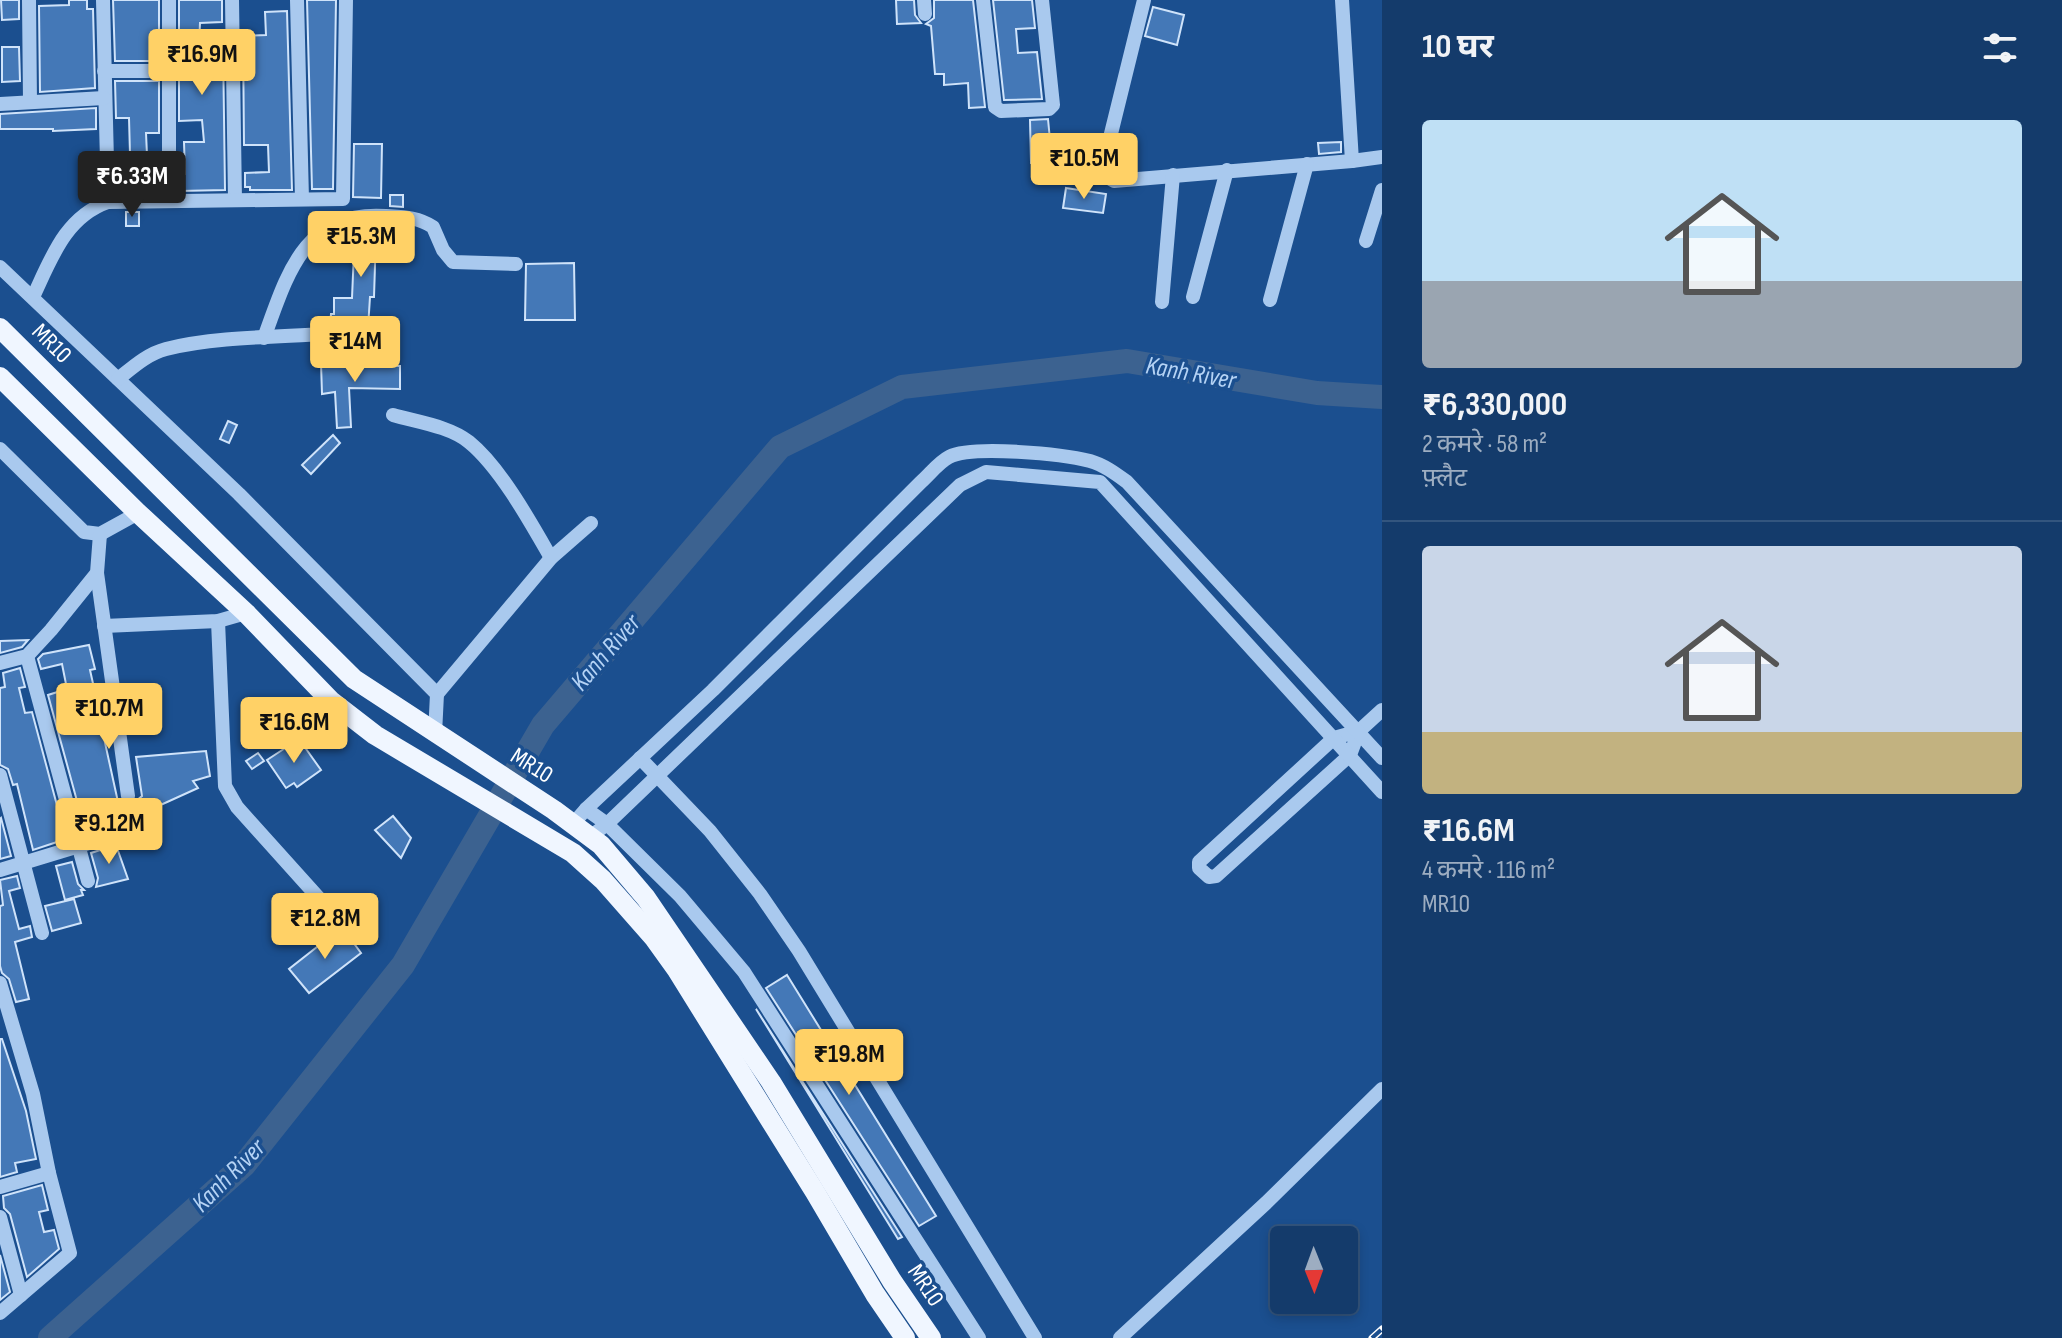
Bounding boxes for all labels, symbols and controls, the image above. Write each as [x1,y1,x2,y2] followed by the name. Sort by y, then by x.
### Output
[1422,26,1494,67] text: 10 घर
[1978,26,2022,70] icon: filters
[137,29,267,97] pin: ₹16.9M
[166,39,238,70] text: ₹16.9M
[1019,133,1149,201] pin: ₹10.5M
[1049,143,1119,174] text: ₹10.5M
[67,151,197,219] pin: ₹6.33M
[96,161,168,192] text: ₹6.33M
[1650,172,1794,316] icon: home
[296,211,426,279] pin: ₹15.3M
[326,221,396,252] text: ₹15.3M
[308,316,402,384] pin: ₹14M
[26,317,78,369] street label: MR10
[328,326,382,357] text: ₹14M
[1143,350,1240,397] water label: Kanh River
[1422,384,1567,425] text: ₹6,330,000
[1422,429,1547,460] text: 2 कमरे · 58 m²
[1422,463,1467,494] text: फ़्लैट
[1650,598,1794,742] icon: home
[565,607,649,697] water label: Kanh River
[44,683,174,751] pin: ₹10.7M
[74,693,144,724] text: ₹10.7M
[229,697,359,765] pin: ₹16.6M
[259,707,329,738] text: ₹16.6M
[505,741,558,789] street label: MR10
[44,798,174,866] pin: ₹9.12M
[73,808,145,839] text: ₹9.12M
[1422,810,1515,851] text: ₹16.6M
[1422,855,1555,886] text: 4 कमरे · 116 m²
[1422,889,1470,920] text: MR10
[260,893,390,961] pin: ₹12.8M
[289,903,361,934] text: ₹12.8M
[784,1029,914,1097] pin: ₹19.8M
[813,1039,885,1070] text: ₹19.8M
[186,1132,273,1219] water label: Kanh River
[1270,1226,1358,1314] north arrow
[1270,1226,1358,1314] map controls
[901,1259,950,1312] street label: MR10

